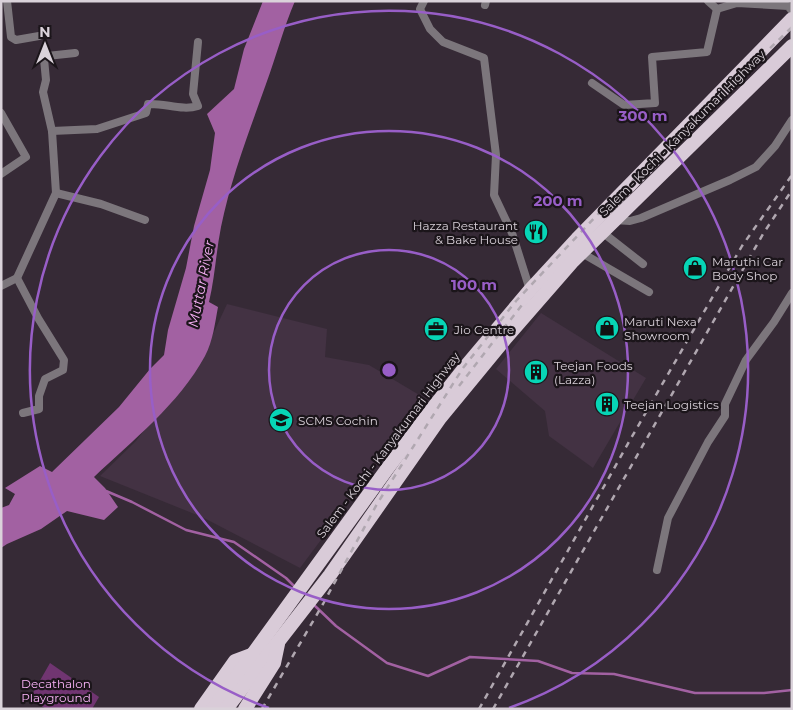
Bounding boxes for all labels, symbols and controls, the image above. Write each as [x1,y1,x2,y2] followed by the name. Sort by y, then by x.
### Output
[20,20,70,70] north arrow
[39,23,51,41] text: N
[596,46,769,219] street label: Salem - Kochi - Kanyakumari Highway
[617,106,668,125] text: 300 m
[533,191,583,210] text: 200 m
[413,218,518,247] place label: Hazza Restaurant & Bake House
[523,219,549,245] restaurant icon: Hazza Restaurant & Bake House
[184,239,218,329] water label: Muttar River
[712,254,783,283] place label: Maruthi Car Body Shop
[682,255,708,281] shop icon: Maruthi Car Body Shop
[451,275,497,294] text: 100 m
[624,314,697,343] place label: Maruti Nexa Showroom
[594,315,620,341] shop icon: Maruti Nexa Showroom
[423,316,449,342] office icon: Jio Centre
[453,322,514,337] place label: Jio Centre
[313,349,463,541] street label: Salem - Kochi - Kanyakumari Highway
[554,358,633,387] place label: Teejan Foods (Lazza)
[523,359,549,385] building icon: Teejan Foods (Lazza)
[380,361,398,379] centre of rings
[594,391,620,417] building icon: Teejan Logistics
[624,397,719,412] place label: Teejan Logistics
[268,407,294,433] school or university icon: SCMS Cochin
[298,413,378,428] place label: SCMS Cochin
[21,676,91,705] park label: Decathalon Playground

